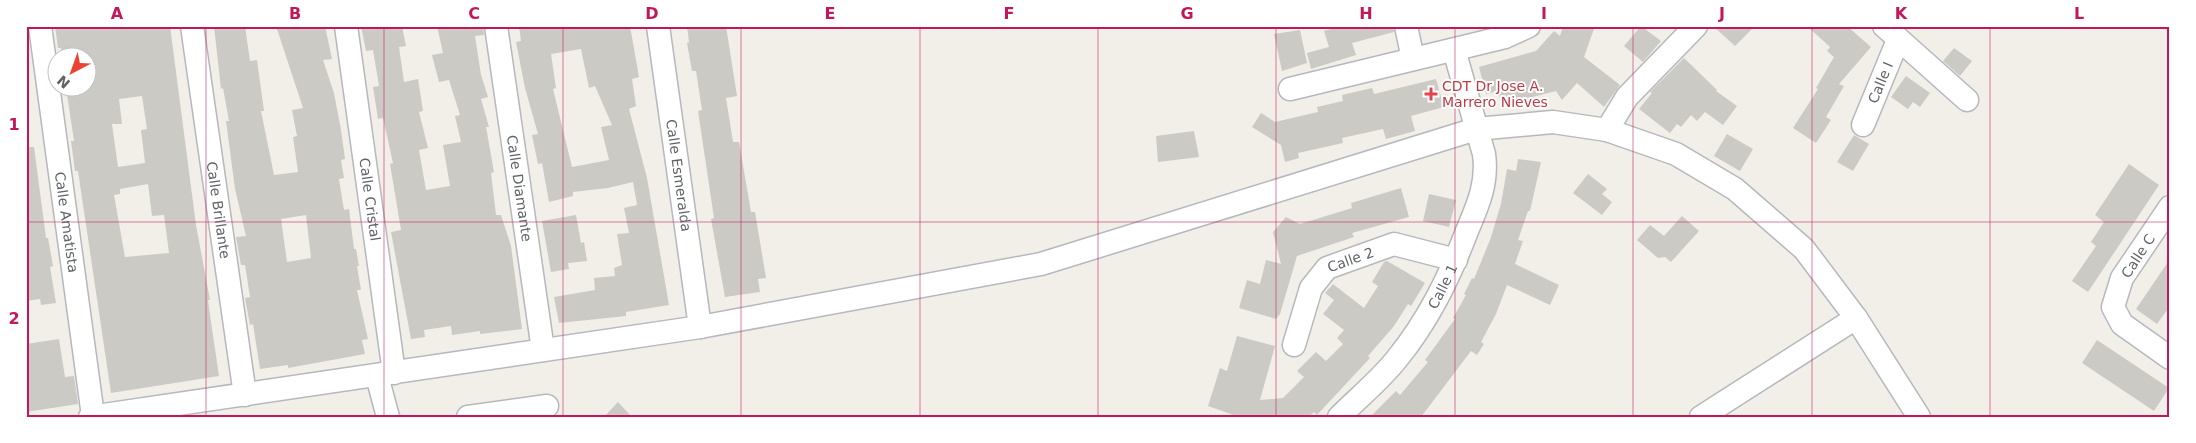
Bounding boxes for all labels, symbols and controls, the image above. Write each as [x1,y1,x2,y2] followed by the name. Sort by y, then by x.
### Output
[111,4,124,23] text: A
[289,4,301,23] text: B
[468,4,480,23] text: C
[645,4,659,23] text: D
[825,4,835,23] text: E
[1004,4,1014,23] text: F
[1180,4,1194,23] text: G
[1359,4,1373,23] text: H
[1541,4,1547,23] text: I
[1718,4,1725,23] text: J
[1895,4,1908,23] text: K
[2074,4,2084,23] text: L
[48,48,98,98] north arrow
[1865,59,1896,106] street label: Calle I
[54,72,73,92] text: N
[1442,78,1548,110] place label: CDT Dr Jose A. Marrero Nieves
[1424,87,1438,101] marker: CDT Dr Jose A. Marrero Nieves
[8,115,20,134] text: 1
[663,118,695,233] street label: Calle Esmeralda
[504,134,535,243] street label: Calle Diamante
[356,157,384,242] street label: Calle Cristal
[204,161,233,260] street label: Calle Brillante
[52,171,81,274] street label: Calle Amatista
[2118,231,2158,281] street label: Calle C
[1325,244,1376,275] street label: Calle 2
[1425,261,1460,312] street label: Calle 1
[8,309,20,328] text: 2

